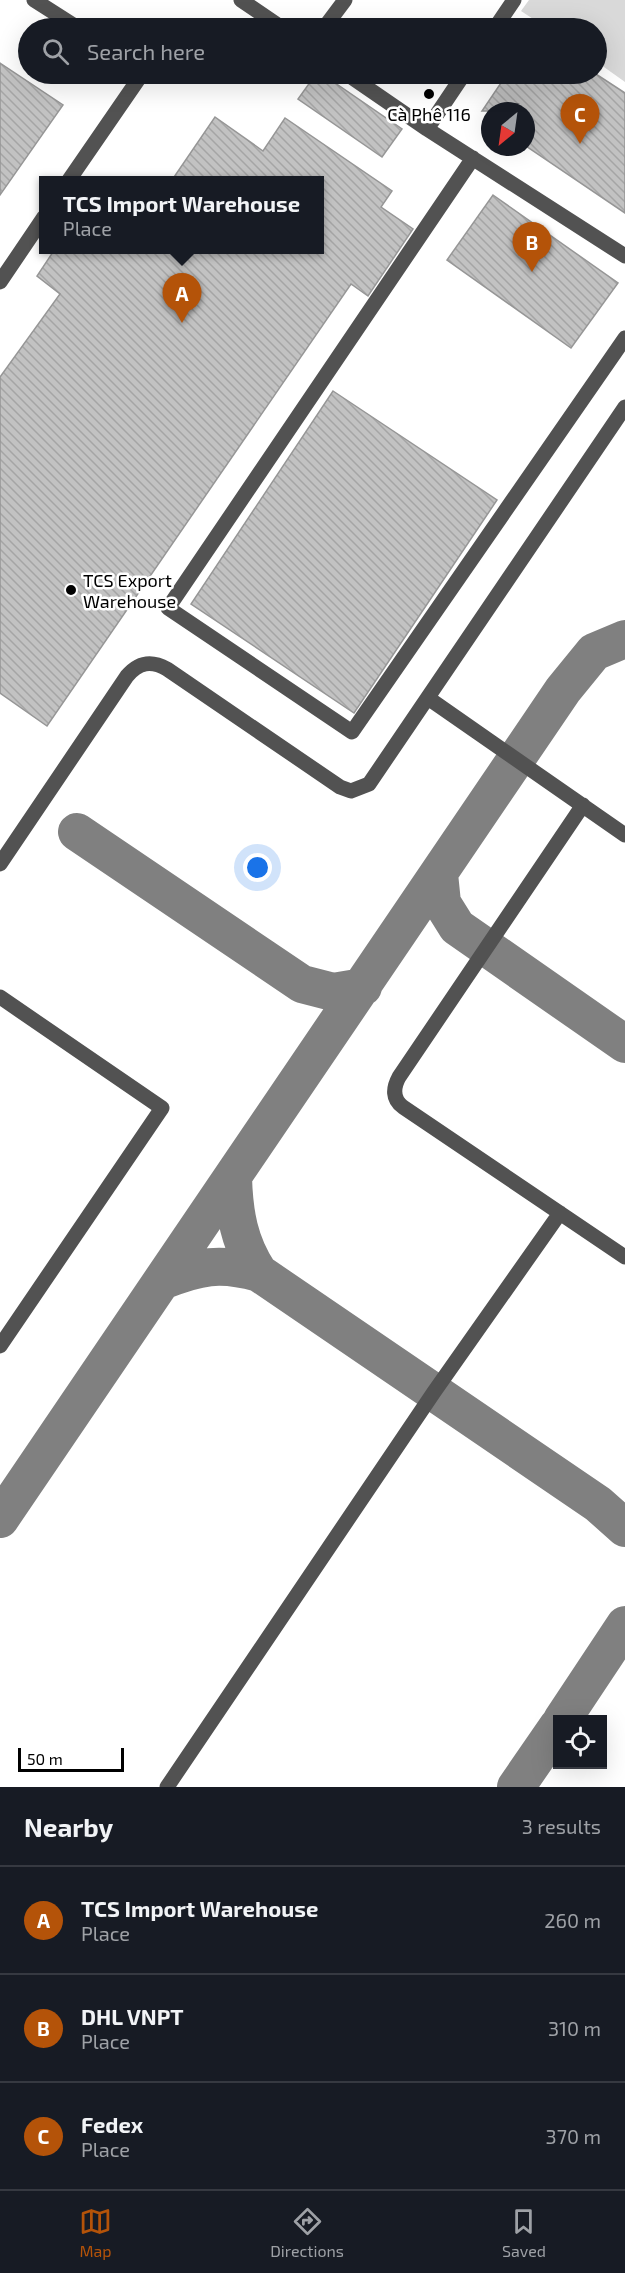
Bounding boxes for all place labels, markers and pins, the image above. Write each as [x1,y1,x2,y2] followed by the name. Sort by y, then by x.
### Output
[422,87,436,101] marker: Cà Phê 116
[560,94,600,144] pin: C
[387,103,471,125] place label: Cà Phê 116
[512,222,552,272] pin: B
[162,274,201,323] pin: A
[83,569,176,612] place label: TCS Export Warehouse
[64,583,78,597] marker: TCS Export Warehouse

